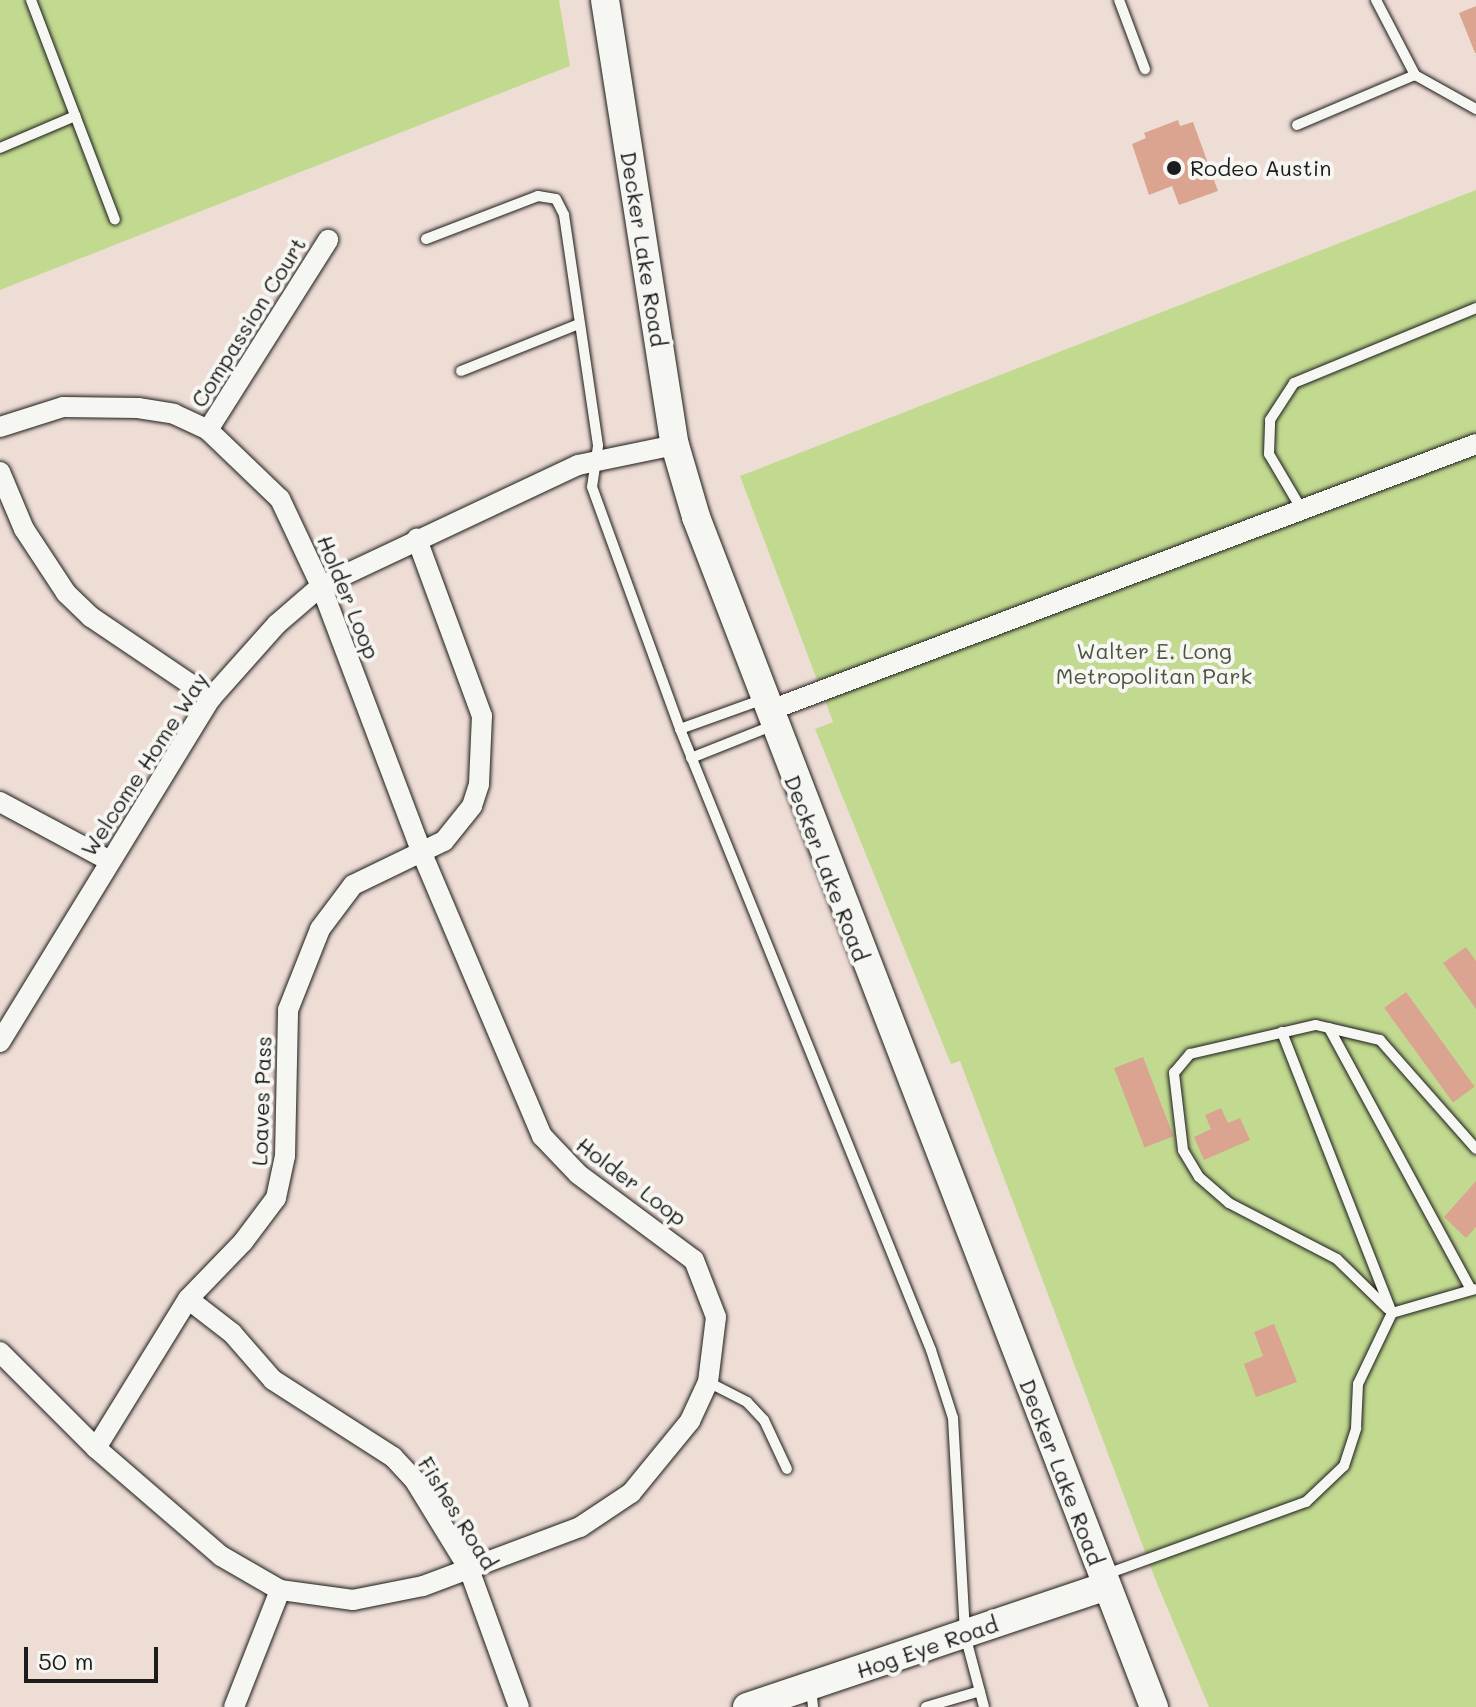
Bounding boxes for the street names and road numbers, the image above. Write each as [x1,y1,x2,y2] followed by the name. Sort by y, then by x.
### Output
[616,149,672,349] street label: Decker Lake Road
[185,232,311,412] street label: Compassion Court
[312,531,386,663] street label: Holder Loop
[75,667,213,861] street label: Welcome Home Way
[779,771,875,965] street label: Decker Lake Road
[246,1036,276,1166] street label: Loaves Pass
[572,1131,692,1231] street label: Holder Loop
[1014,1375,1110,1569] street label: Decker Lake Road
[413,1452,503,1574] street label: Fishes Road
[853,1610,1001,1684] street label: Hog Eye Road

